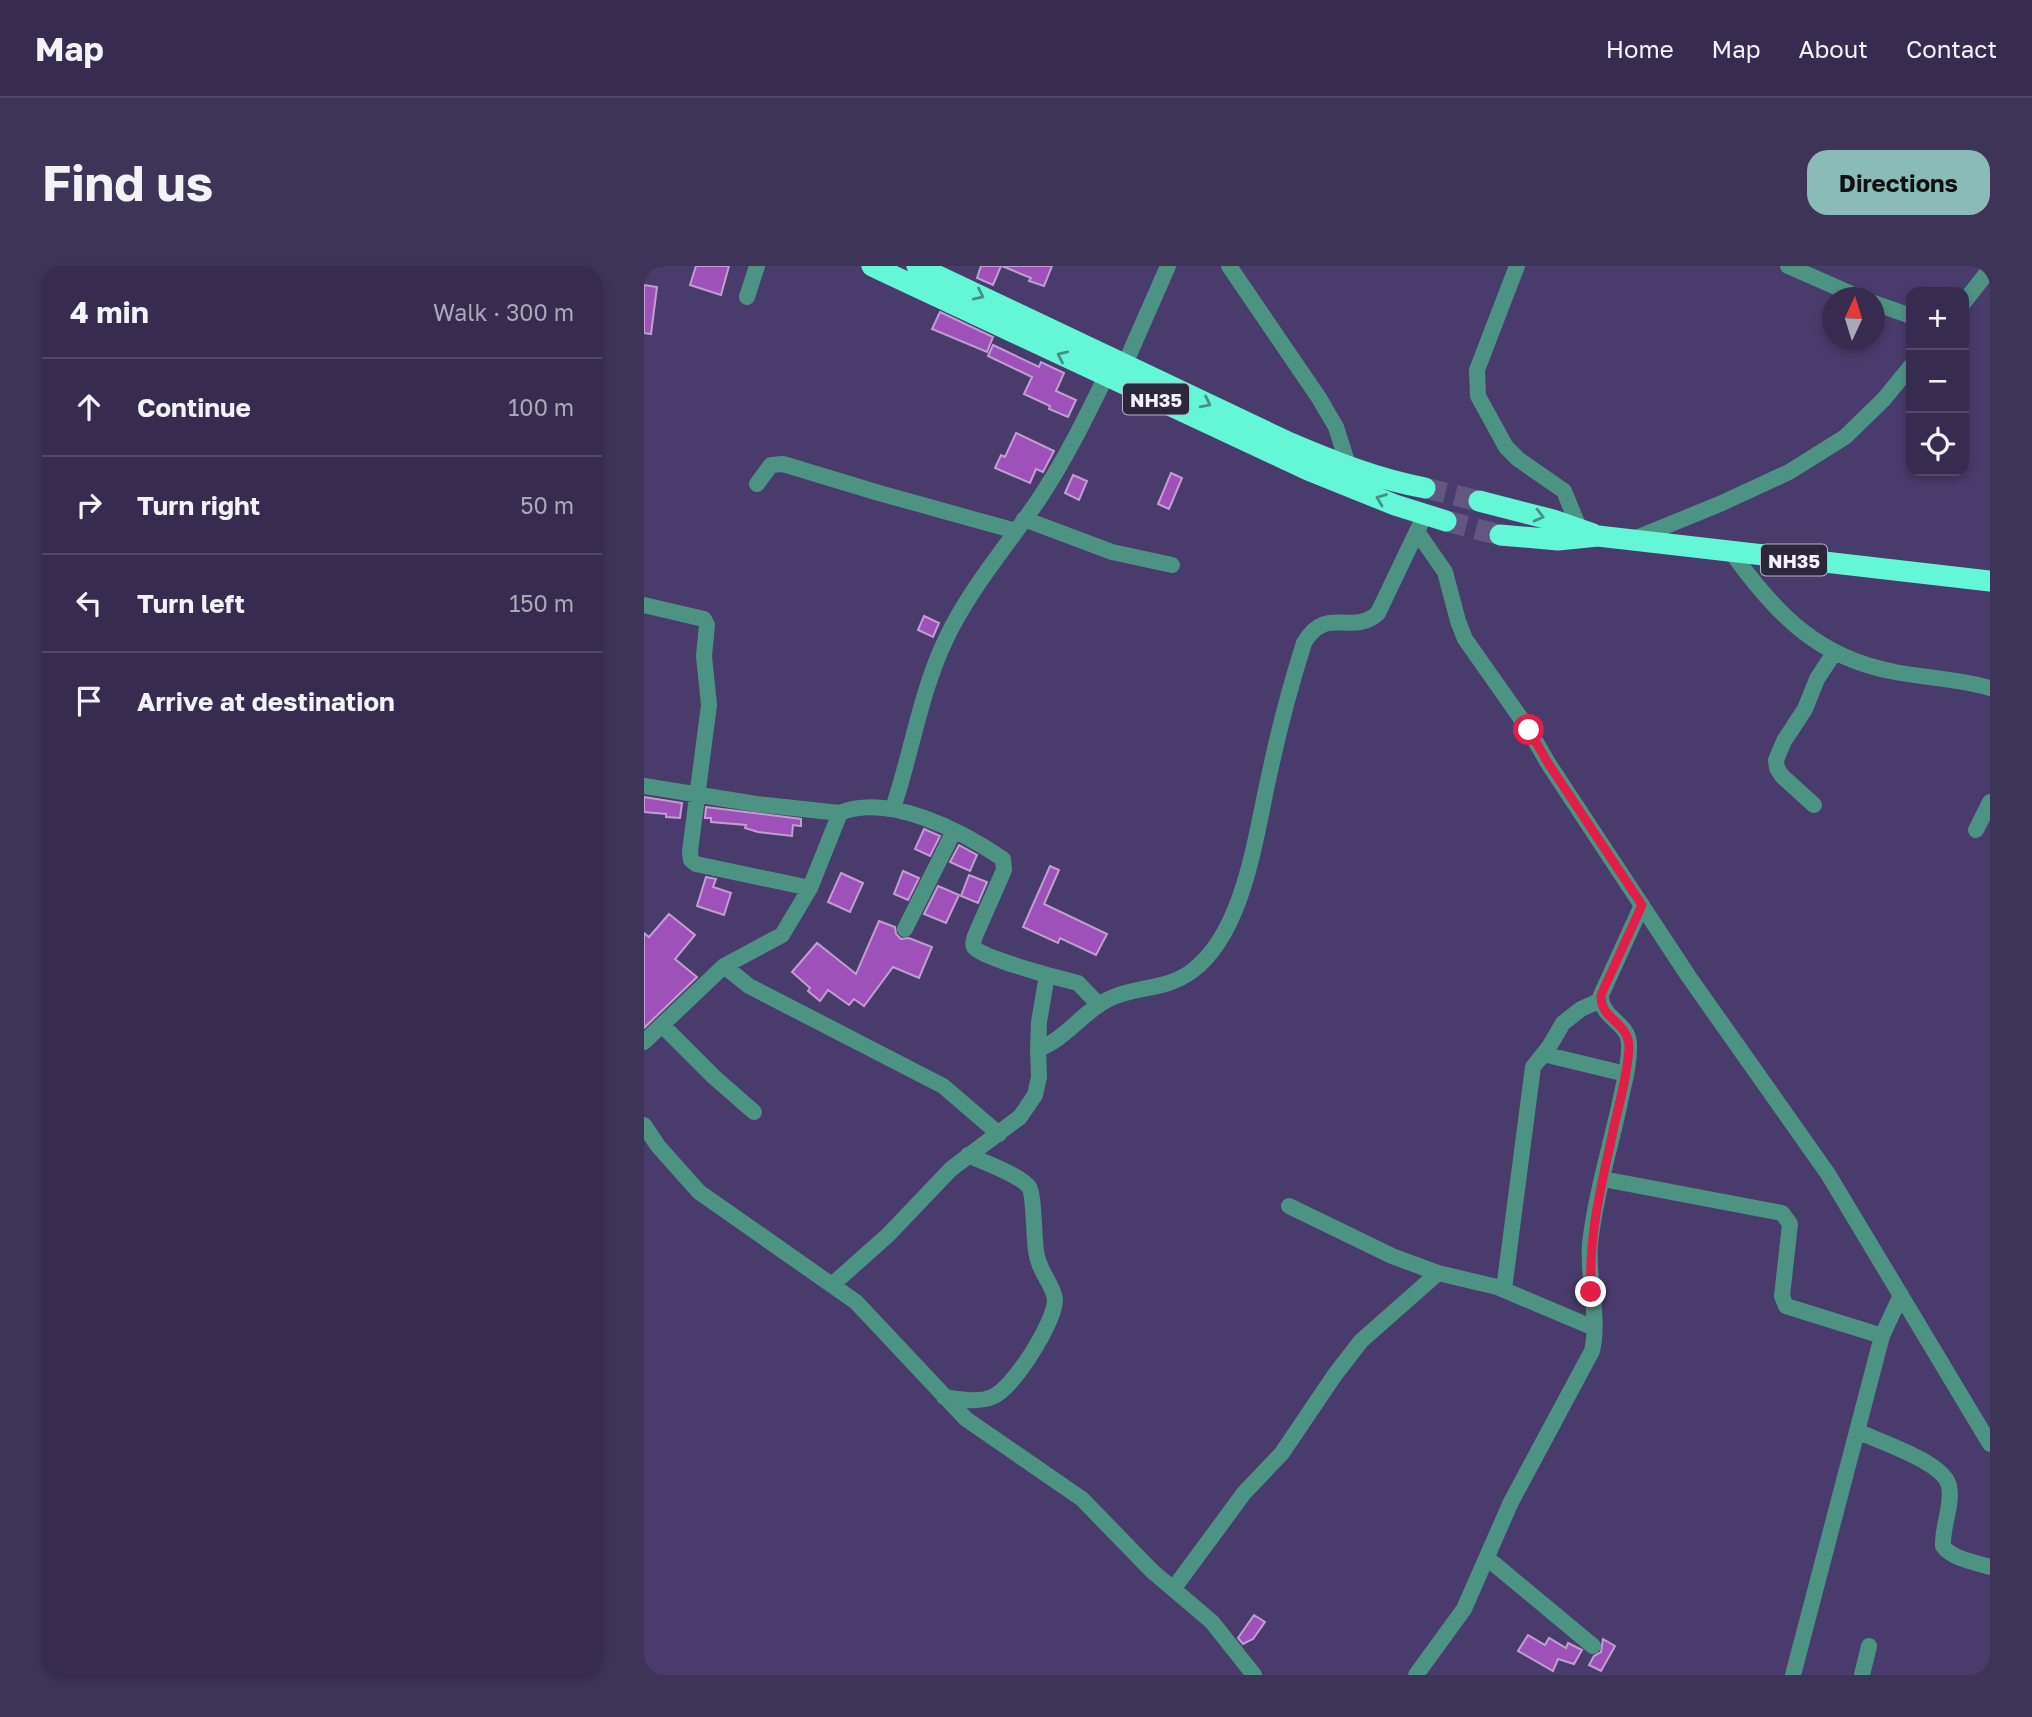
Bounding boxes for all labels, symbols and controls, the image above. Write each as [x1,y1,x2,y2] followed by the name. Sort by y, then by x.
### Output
[35,29,104,68] text: Map
[1606,34,1674,63] text: Home
[1712,34,1761,63] text: Map
[1799,34,1868,63] text: About
[1906,34,1997,63] text: Contact
[1807,150,1990,215] button: Directions
[42,153,213,212] text: Find us
[971,287,984,301] one-way arrow
[1822,287,1885,350] north arrow
[1906,287,1969,476] map controls
[1906,287,1969,350] button: +
[70,294,149,330] text: 4 min
[433,298,574,326] text: Walk · 300 m
[1057,350,1069,364] one-way arrow
[1906,350,1969,413] button: −
[1123,384,1189,414] road number: NH35
[70,388,108,426] icon: ahead
[137,392,251,423] text: Continue
[508,393,574,421] text: 100 m
[1199,395,1211,409] one-way arrow
[1906,413,1969,476] button: locate
[70,486,108,524] icon: right
[137,490,260,521] text: Turn right
[520,491,574,519] text: 50 m
[1375,494,1387,508] one-way arrow
[1533,508,1545,522] one-way arrow
[1761,544,1827,576] road number: NH35
[70,584,108,622] icon: left
[137,588,245,619] text: Turn left
[509,589,574,617] text: 150 m
[70,682,108,720] icon: arrive
[137,686,395,717] text: Arrive at destination
[1513,714,1544,745] route start
[1575,1276,1606,1307] route end

